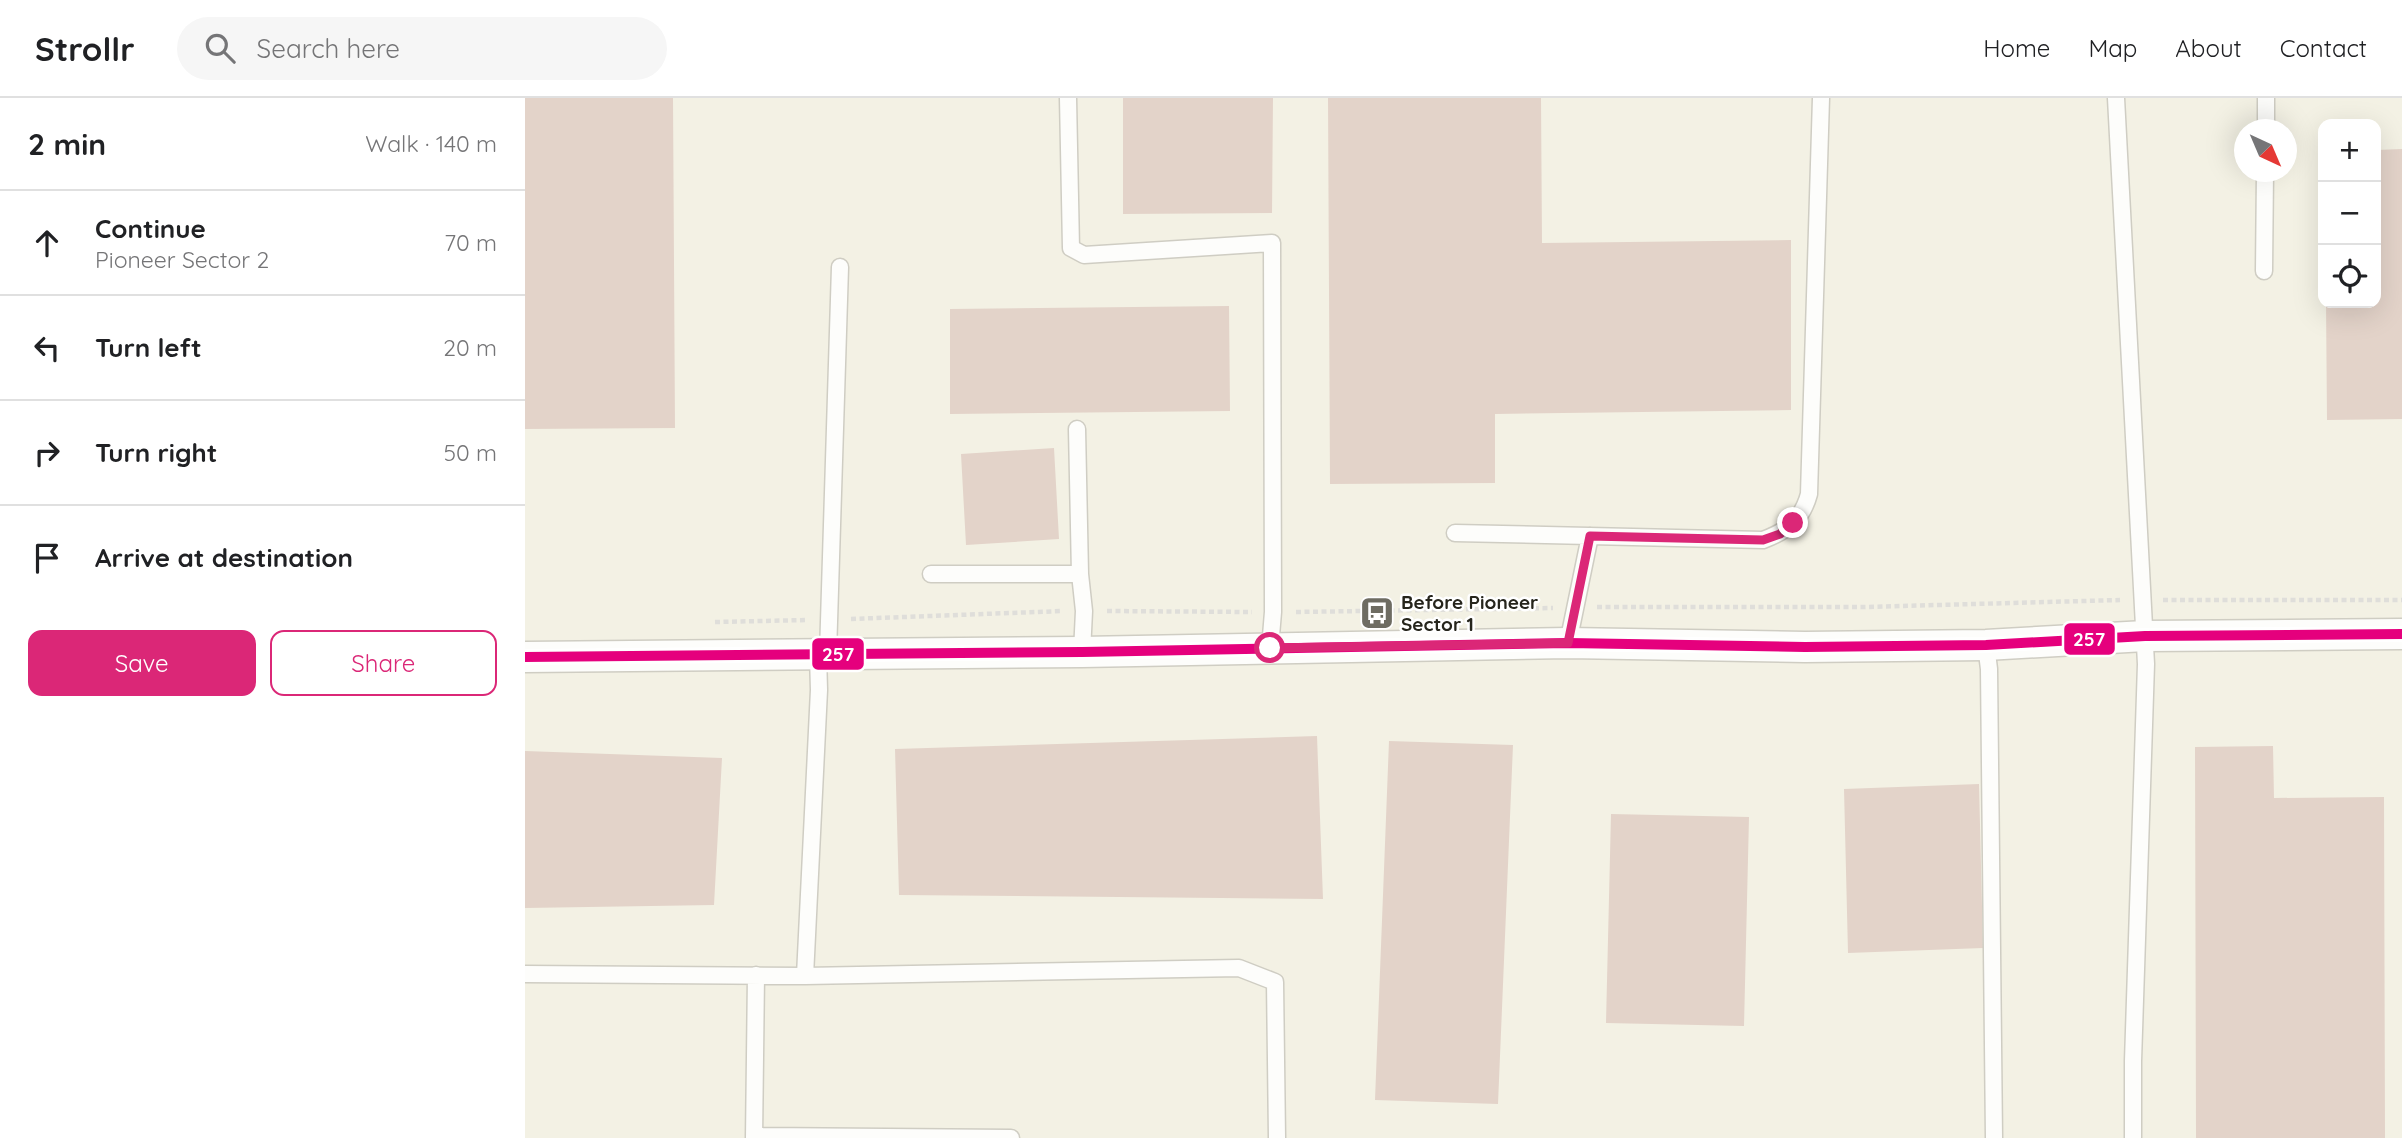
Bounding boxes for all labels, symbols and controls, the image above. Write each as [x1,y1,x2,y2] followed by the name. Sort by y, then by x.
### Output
[177,17,667,80] search box
[35,28,135,69] text: Strollr
[201,29,239,67] icon: search
[257,32,400,65] text: Search here
[1983,33,2050,63] text: Home
[2088,33,2137,63] text: Map
[2175,33,2242,63] text: About
[2280,33,2367,63] text: Contact
[2234,119,2297,182] north arrow
[2318,119,2381,308] map controls
[2318,119,2381,182] button: +
[28,125,106,163] text: 2 min
[365,129,497,158] text: Walk · 140 m
[2318,182,2381,245] button: −
[95,212,206,245] text: Continue
[28,224,66,262] icon: ahead
[444,228,497,257] text: 70 m
[95,245,269,274] text: Pioneer Sector 2
[2318,245,2381,308] button: locate
[28,329,66,367] icon: left
[95,331,202,364] text: Turn left
[443,333,497,362] text: 20 m
[28,434,66,472] icon: right
[95,436,217,469] text: Turn right
[444,438,497,467] text: 50 m
[1777,507,1808,538] route end
[28,539,66,577] icon: arrive
[95,541,353,574] text: Arrive at destination
[1401,590,1538,636] place label: Before Pioneer Sector 1
[1358,594,1396,632] bus stop icon: Before Pioneer Sector 1
[2063,622,2116,656] line badge: 257
[2073,627,2105,651] text: 257
[28,630,256,696] button: Save
[270,630,497,696] button: Share
[1254,632,1285,663] route start
[811,637,865,671] line badge: 257
[822,642,854,666] text: 257

